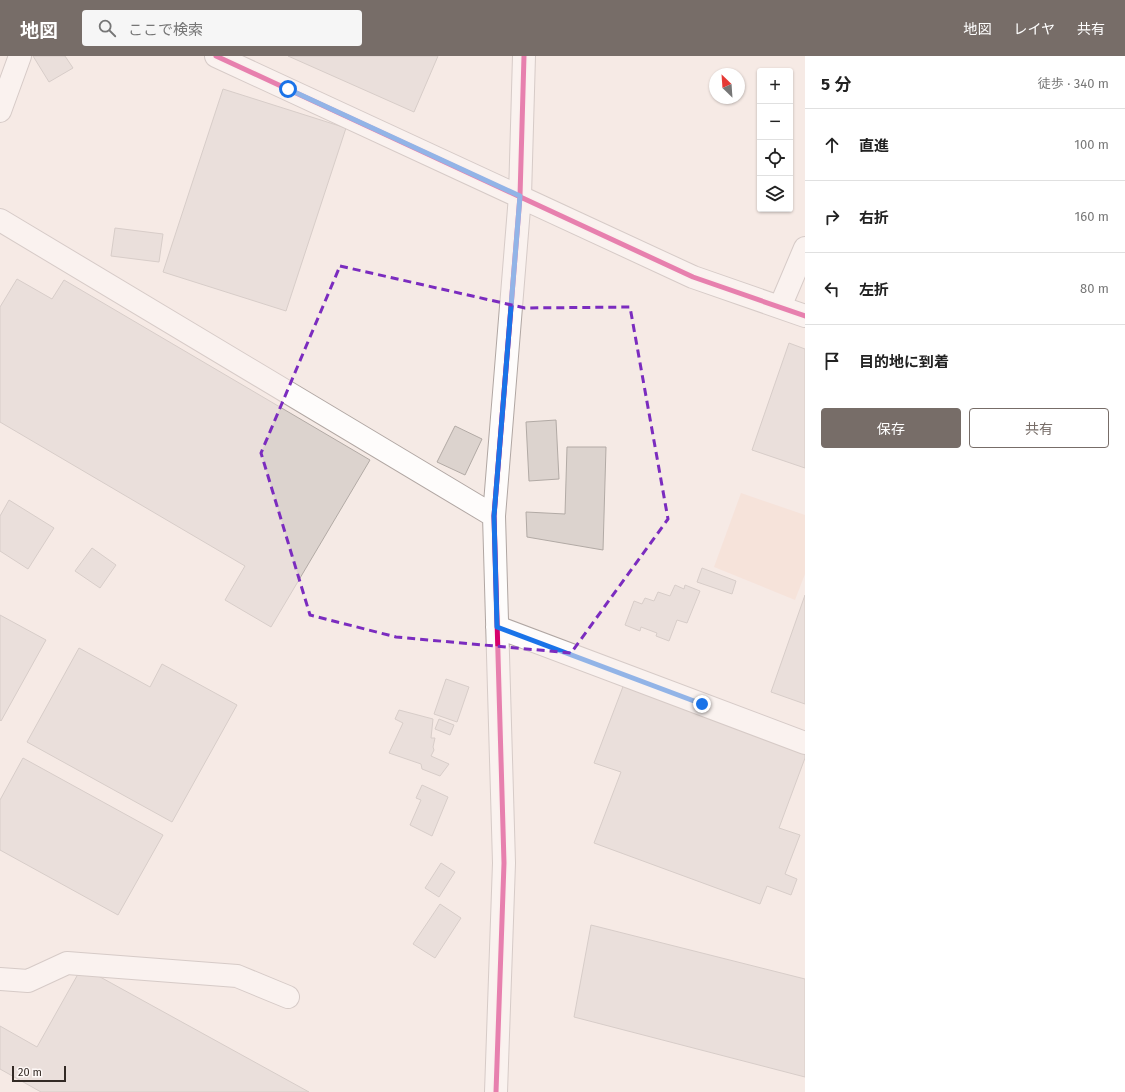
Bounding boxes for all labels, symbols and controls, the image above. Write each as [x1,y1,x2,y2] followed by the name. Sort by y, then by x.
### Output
[82,10,362,46] search box
[96,17,118,39] icon: search
[20,19,58,42] text: 地図
[128,21,203,39] text: ここで検索
[963,21,991,38] text: 地図
[1013,21,1055,38] text: レイヤ
[1077,21,1105,38] text: 共有
[709,68,745,104] north arrow
[757,68,793,212] map controls
[757,68,793,104] button: +
[821,74,851,95] text: 5 分
[1038,76,1109,91] text: 徒歩 · 340 m
[279,80,297,98] route start
[757,104,793,140] button: −
[821,134,843,156] icon: ahead
[859,137,889,155] text: 直進
[1074,137,1109,152] text: 100 m
[757,140,793,176] button: locate
[757,176,793,212] button: layers
[821,206,843,228] icon: right
[859,209,889,227] text: 右折
[1075,209,1109,224] text: 160 m
[821,278,843,300] icon: left
[859,281,889,299] text: 左折
[1080,281,1109,296] text: 80 m
[821,350,843,372] icon: arrive
[859,353,949,371] text: 目的地に到着
[821,408,961,448] button: 保存
[969,408,1109,448] button: 共有
[693,695,711,713] route end
[12,1064,66,1083] scale bar
[18,1066,42,1079] text: 20 m

